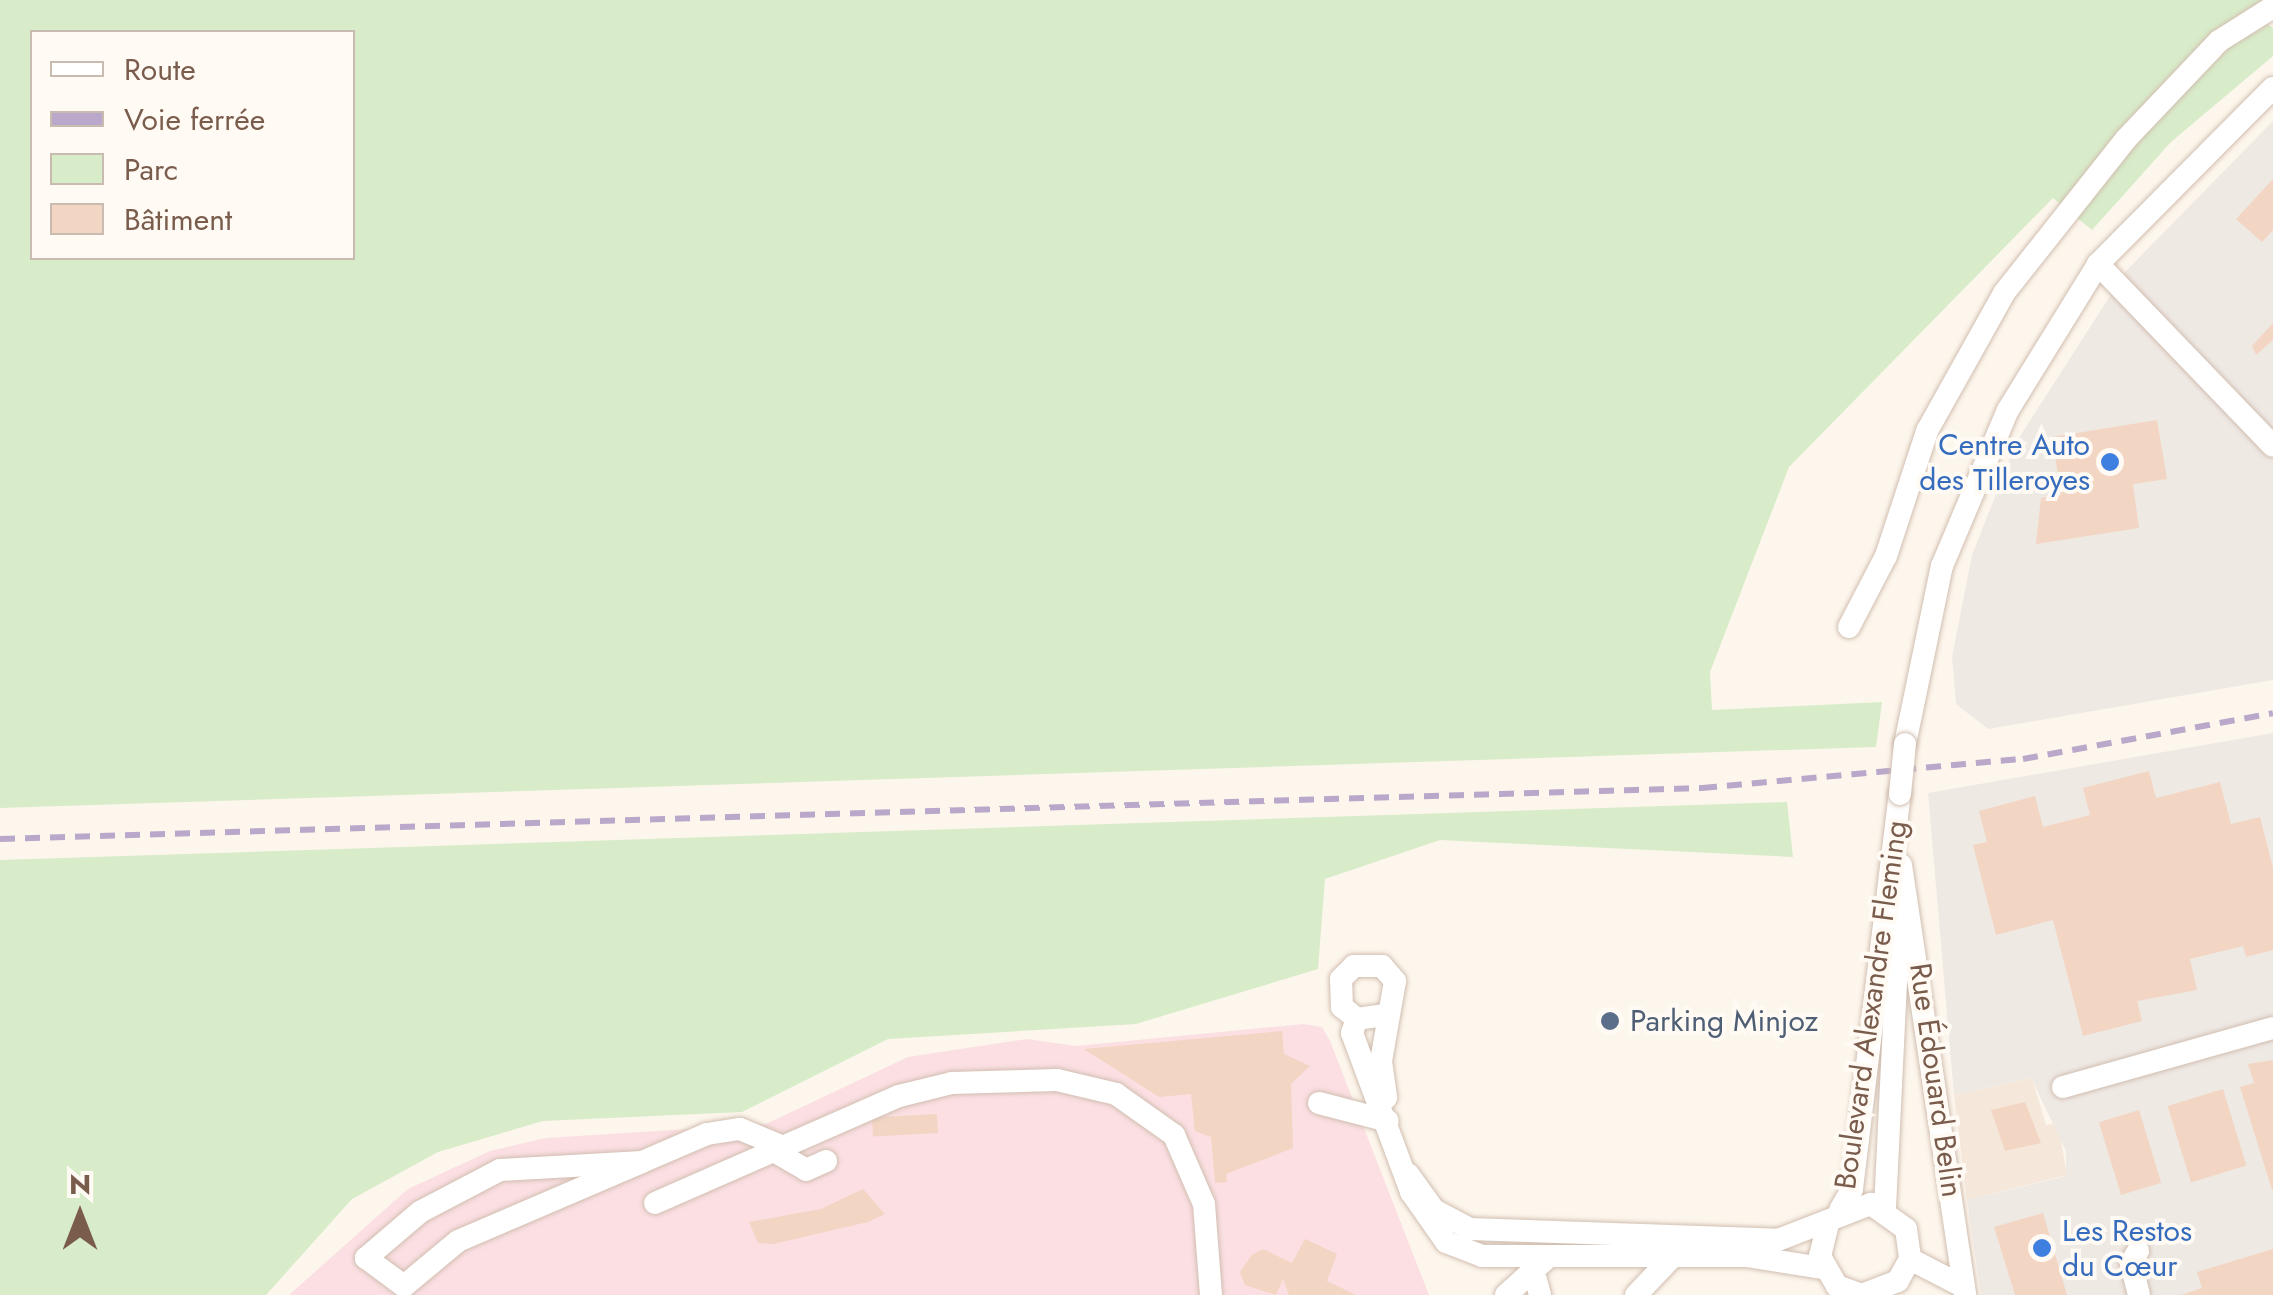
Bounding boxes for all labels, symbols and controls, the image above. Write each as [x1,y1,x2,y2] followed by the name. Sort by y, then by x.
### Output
[30,30,355,260] legend
[124,48,196,91] text: Route
[124,98,265,141] text: Voie ferrée
[124,148,178,191] text: Parc
[124,198,232,241] text: Bâtiment
[1919,427,2090,498] place label: Centre Auto des Tilleroyes
[2099,451,2121,473] marker: Centre Auto des Tilleroyes
[1827,818,1915,1192] street label: Boulevard Alexandre Fleming
[1902,961,1970,1199] street label: Rue Édouard Belin
[1630,1003,1818,1039] place label: Parking Minjoz
[1599,1010,1621,1032] marker: Parking Minjoz
[69,1164,91,1205] text: N
[30,1165,130,1265] north arrow
[2062,1213,2192,1284] place label: Les Restos du Cœur
[2031,1237,2053,1259] marker: Les Restos du Cœur

